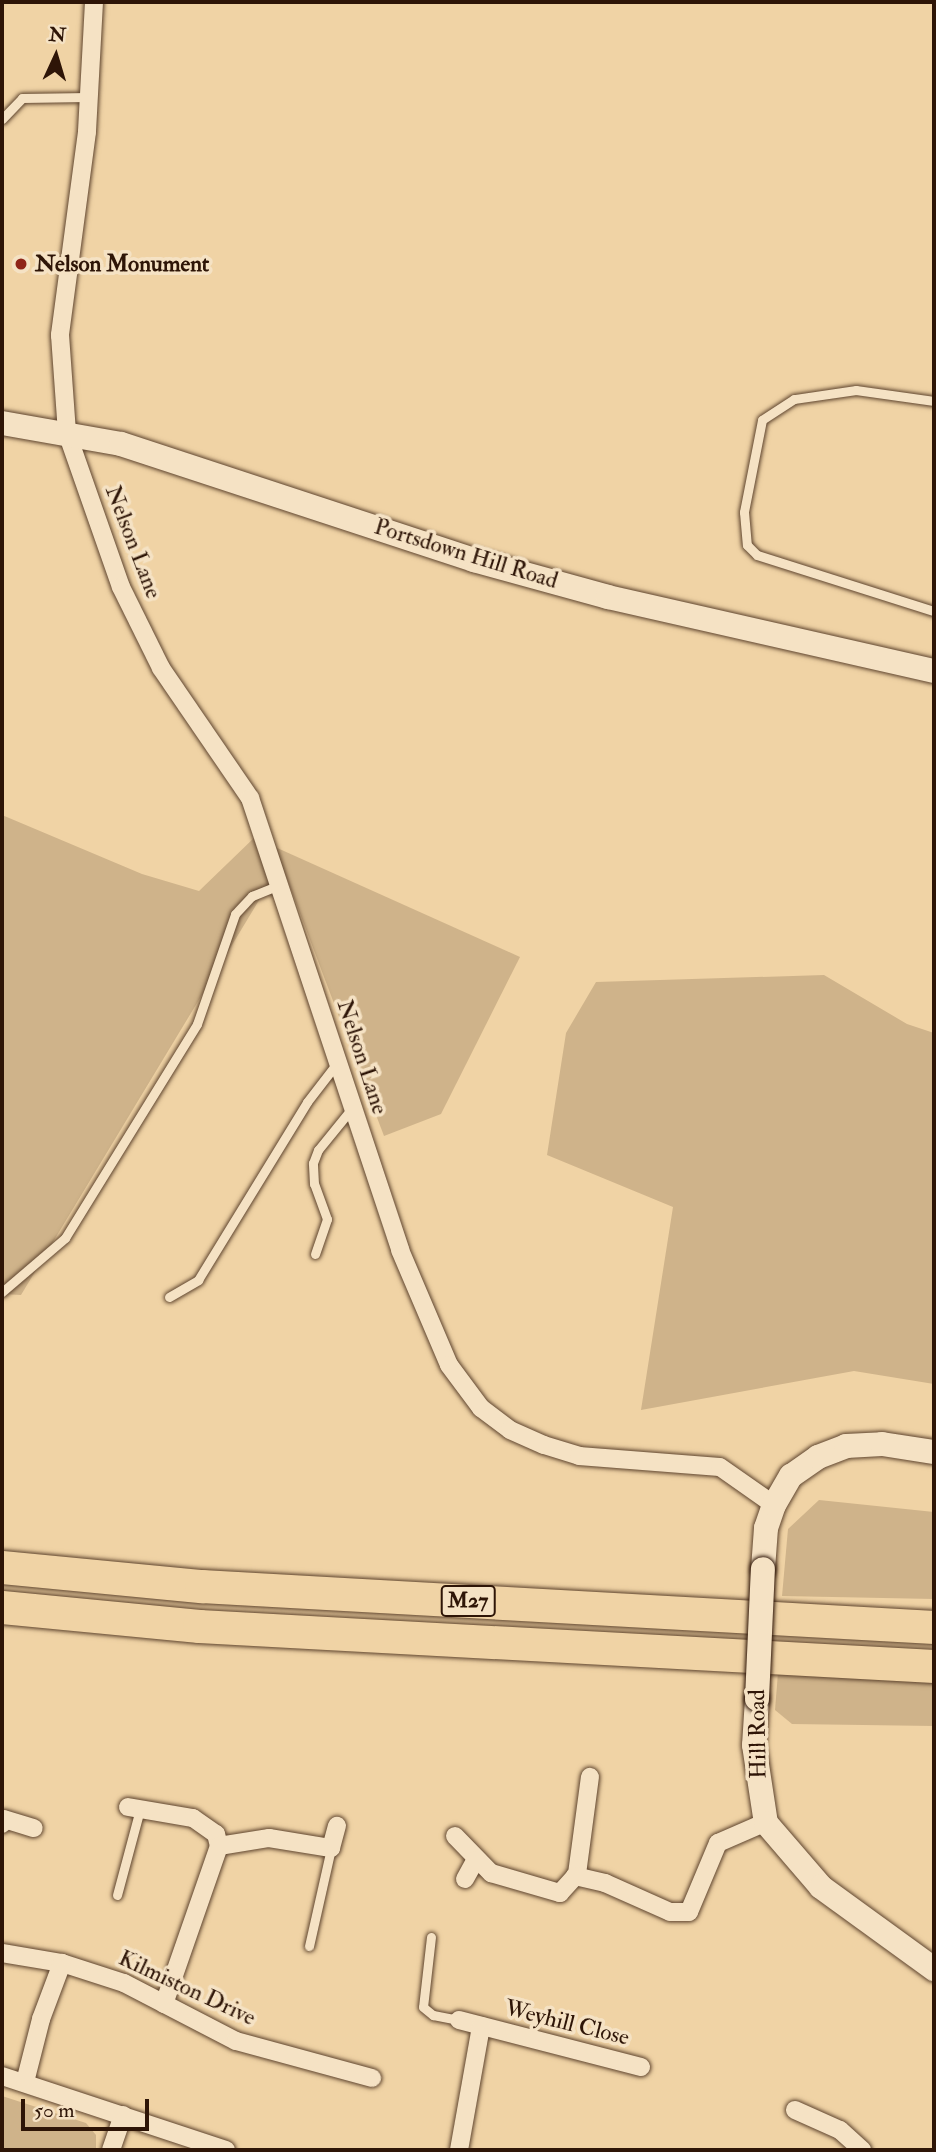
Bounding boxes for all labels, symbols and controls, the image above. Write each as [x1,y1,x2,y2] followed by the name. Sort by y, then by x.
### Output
[21,21,91,91] north arrow
[48,22,67,48] text: N
[35,250,209,278] place label: Nelson Monument
[13,256,29,272] marker: Nelson Monument
[99,482,167,602] street label: Nelson Lane
[371,513,561,595] street label: Portsdown Hill Road
[331,996,393,1118] street label: Nelson Lane
[440,1584,496,1618] road number: M27
[743,1689,773,1779] street label: Hill Road
[114,1944,260,2032] street label: Kilmiston Drive
[502,1994,632,2052] street label: Weyhill Close
[24,2086,152,2130] scale bar
[34,2097,75,2124] text: 50 m

